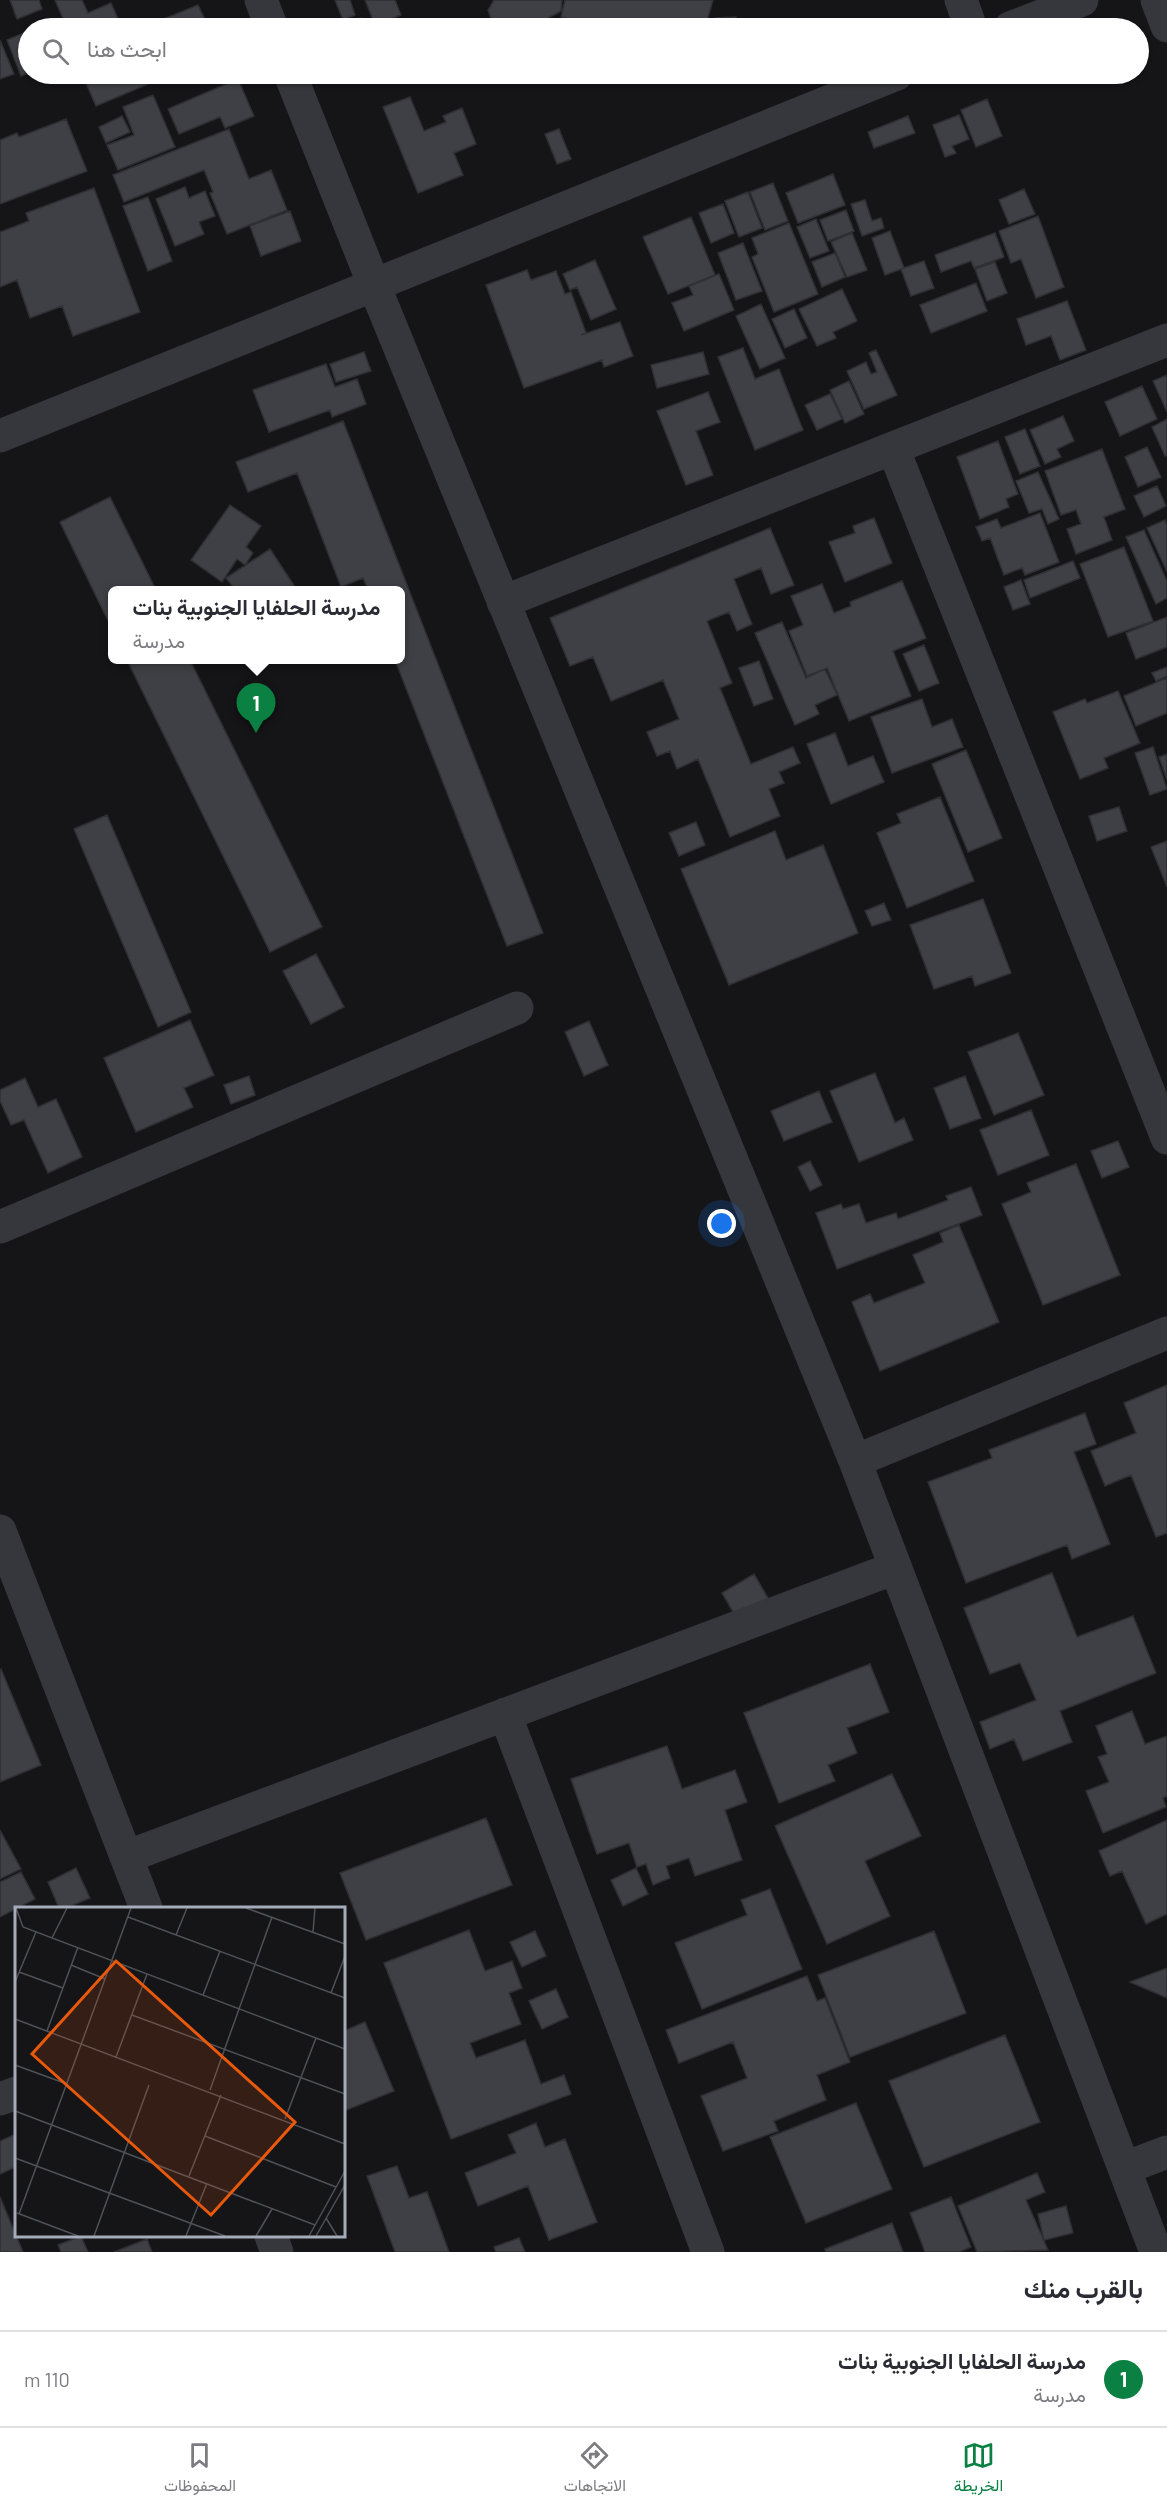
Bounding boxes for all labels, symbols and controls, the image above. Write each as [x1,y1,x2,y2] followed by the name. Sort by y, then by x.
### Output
[18,18,1149,84] search box
[39,35,72,68] icon: search
[87,35,167,61] text: ابحث هنا
[108,586,405,664] popup
[133,593,380,619] text: مدرسة الحلفايا الجنوبية بنات
[133,628,185,652] text: مدرسة
[236,684,276,733] pin: 1
[707,1209,736,1238] your location
[15,1907,345,2237] inset map
[1024,2272,1143,2303] text: بالقرب منك
[838,2347,1086,2373] text: مدرسة الحلفايا الجنوبية بنات
[24,2367,70,2391] text: 110 m
[1120,2367,1127,2391] text: 1
[1033,2382,1086,2406] text: مدرسة
[164,2439,236,2500] tab: المحفوظات
[564,2439,626,2500] tab: الاتجاهات
[954,2439,1003,2500] tab: الخريطة

